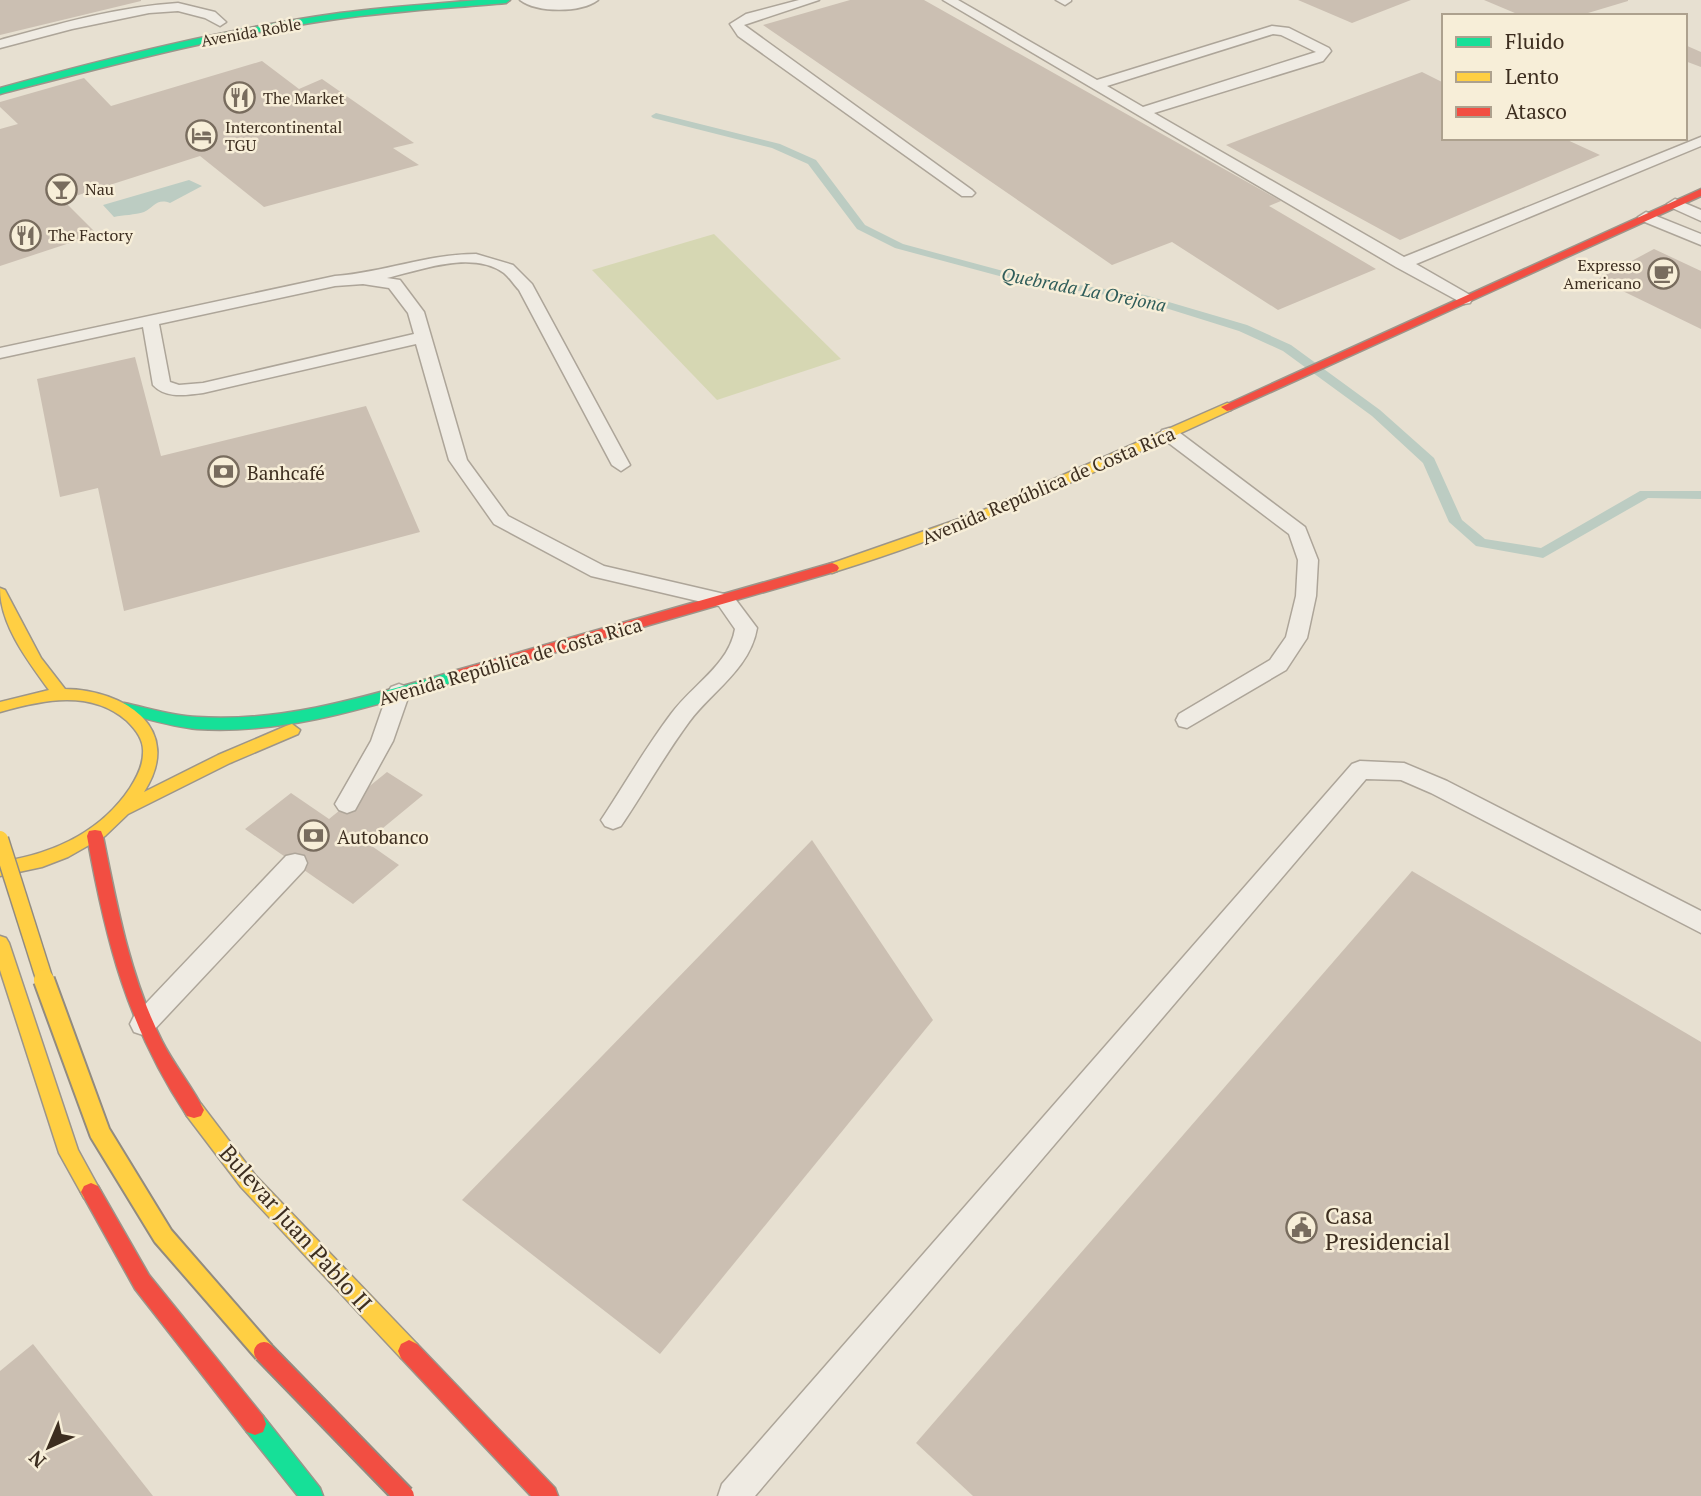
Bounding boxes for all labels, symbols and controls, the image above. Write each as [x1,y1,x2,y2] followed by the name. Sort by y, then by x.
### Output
[199,12,303,52] street label: Avenida Roble
[1442,14,1687,140] legend
[1505,27,1564,55] text: Fluido
[1505,62,1559,90] text: Lento
[223,81,257,115] restaurant icon: The Market
[263,87,344,109] place label: The Market
[1505,97,1567,125] text: Atasco
[225,116,343,156] place label: Intercontinental TGU
[185,119,219,153] hotel icon: Intercontinental TGU
[45,172,79,206] bar icon: Nau
[85,178,114,200] place label: Nau
[8,218,42,252] restaurant icon: The Factory
[48,224,134,246] place label: The Factory
[1563,254,1641,294] place label: Expresso Americano
[1647,257,1681,291] cafe icon: Expresso Americano
[1000,261,1168,317] water label: Quebrada La Orejona
[918,420,1179,550] street label: Avenida República de Costa Rica
[207,455,241,489] bank icon: Banhcafé
[247,460,325,485] place label: Banhcafé
[375,611,645,711] street label: Avenida República de Costa Rica
[297,819,331,853] bank icon: Autobanco
[337,824,429,849] place label: Autobanco
[213,1138,379,1318] street label: Bulevar Juan Pablo II
[1325,1200,1450,1257] place label: Casa Presidencial
[1285,1211,1319,1245] public building icon: Casa Presidencial
[14,1412,84,1482] north arrow
[23,1445,51,1474] text: N

